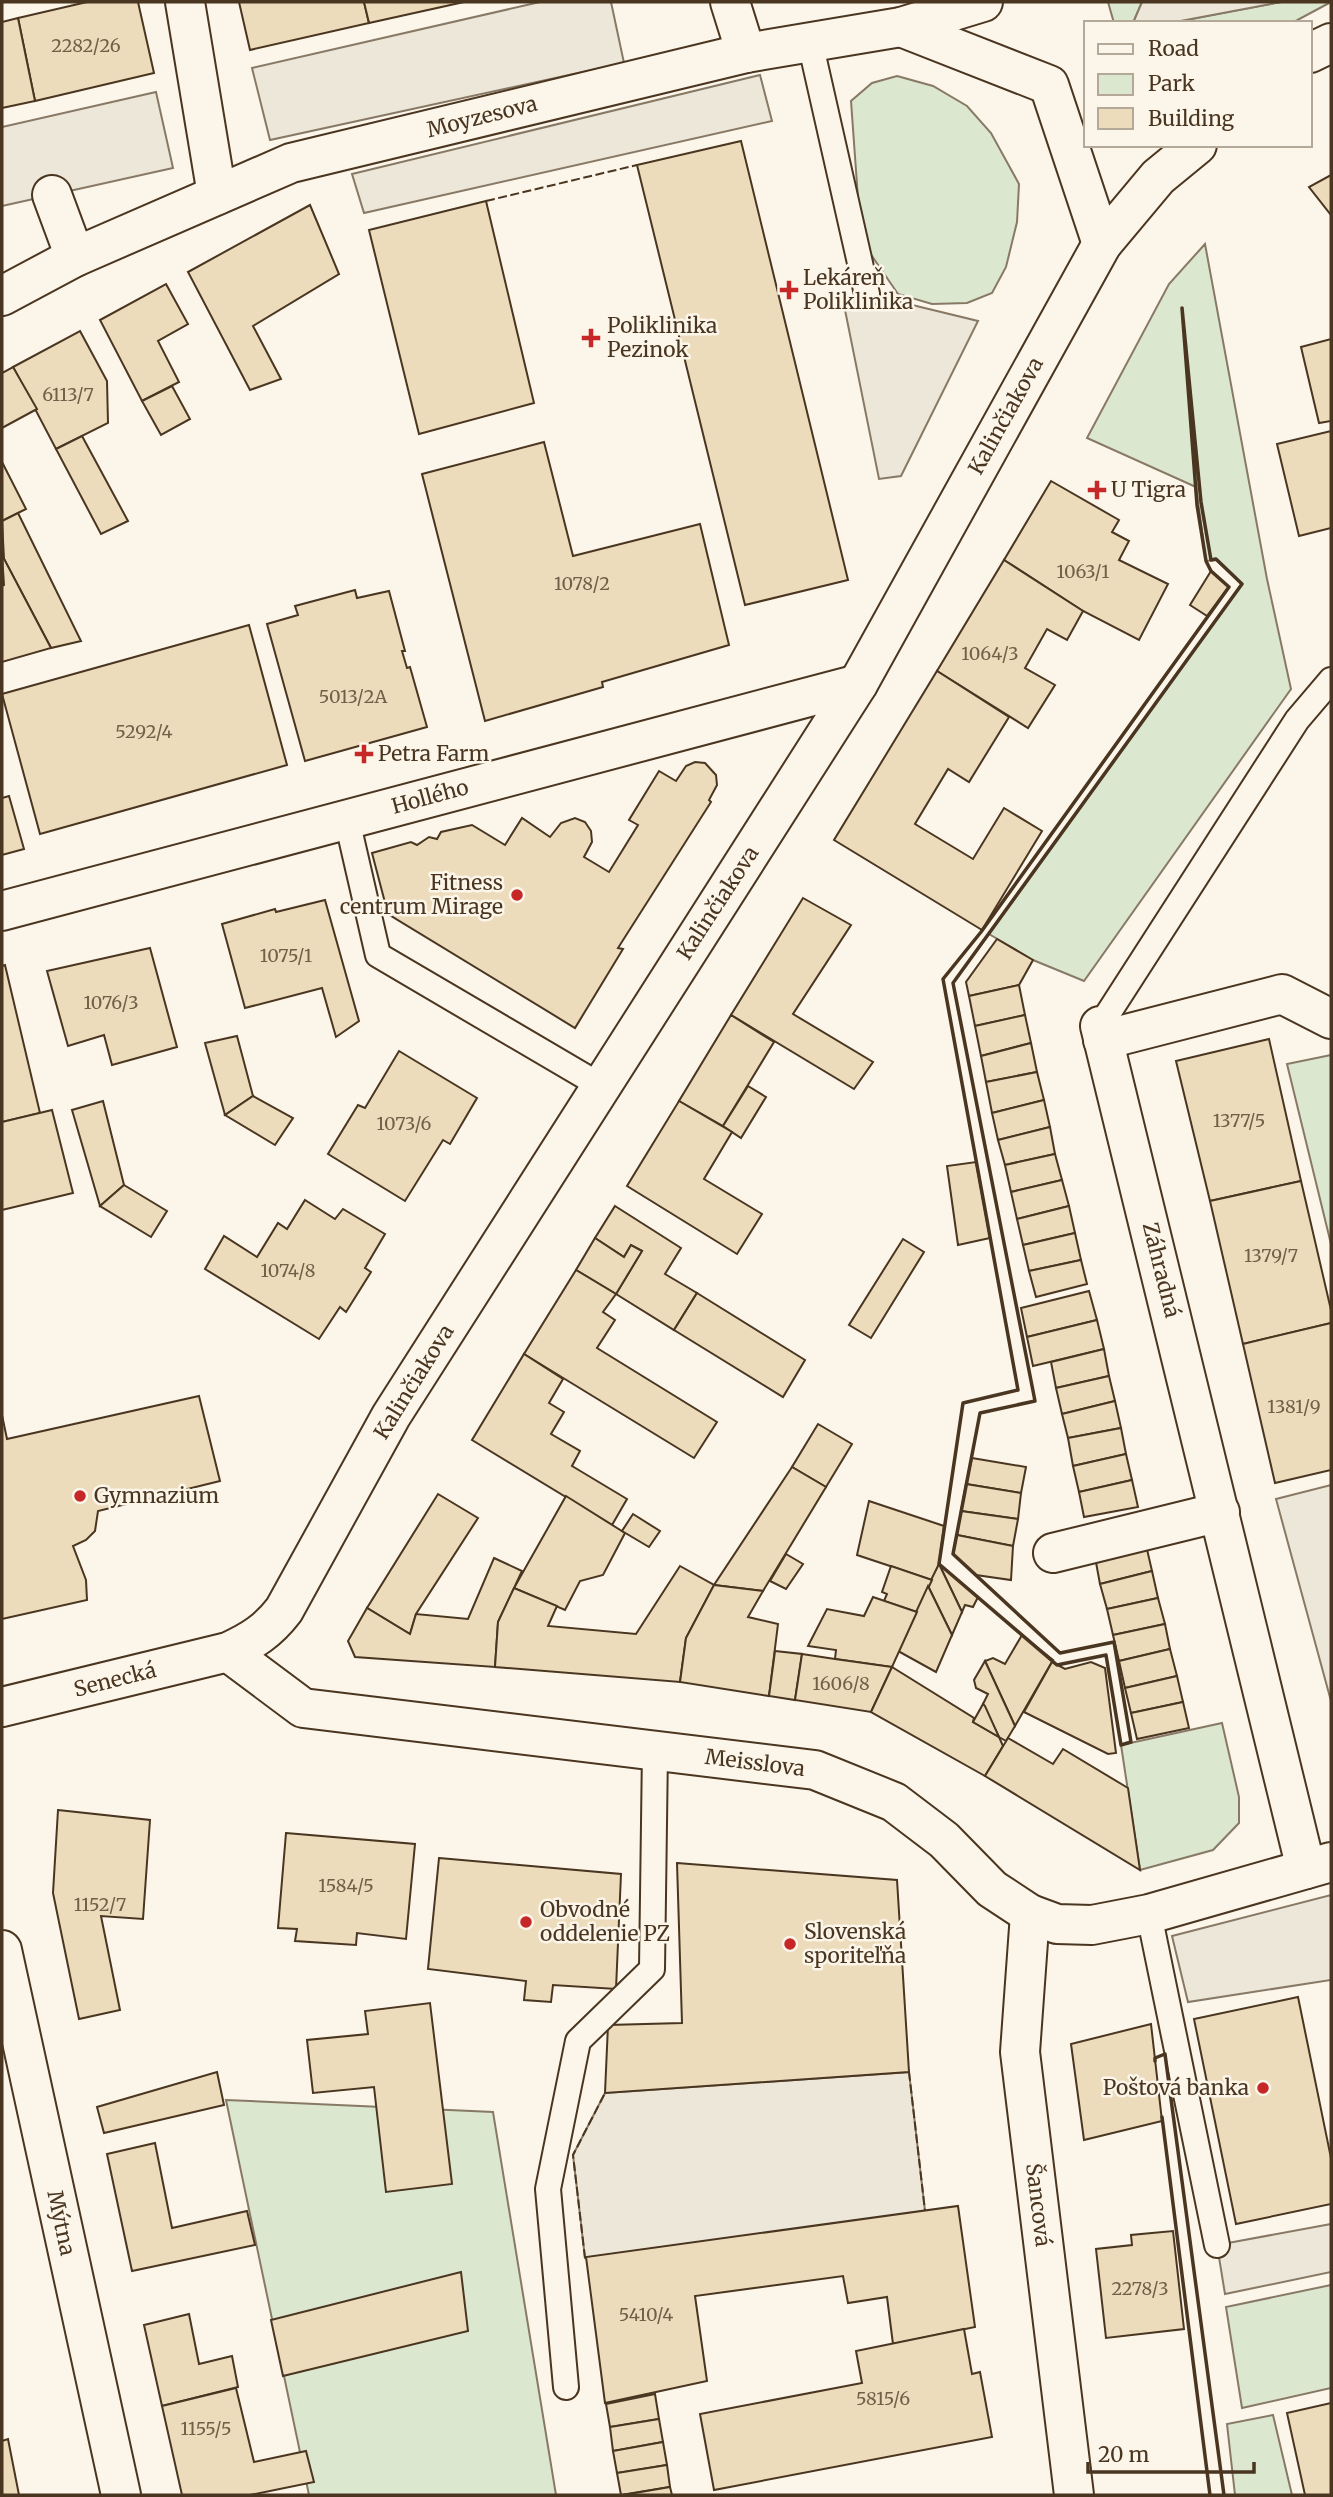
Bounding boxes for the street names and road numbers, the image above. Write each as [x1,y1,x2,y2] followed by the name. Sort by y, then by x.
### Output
[424,90,540,143] street label: Moyzesova
[962,352,1049,479] street label: Kalinčiakova
[388,773,471,820] street label: Hollého
[671,841,764,965] street label: Kalinčiakova
[1137,1219,1186,1320] street label: Záhradná
[368,1319,460,1444] street label: Kalinčiakova
[71,1656,159,1703] street label: Senecká
[704,1743,807,1782] street label: Meisslova
[1020,2162,1057,2248] street label: Šancová
[41,2188,82,2258] street label: Mýtna

